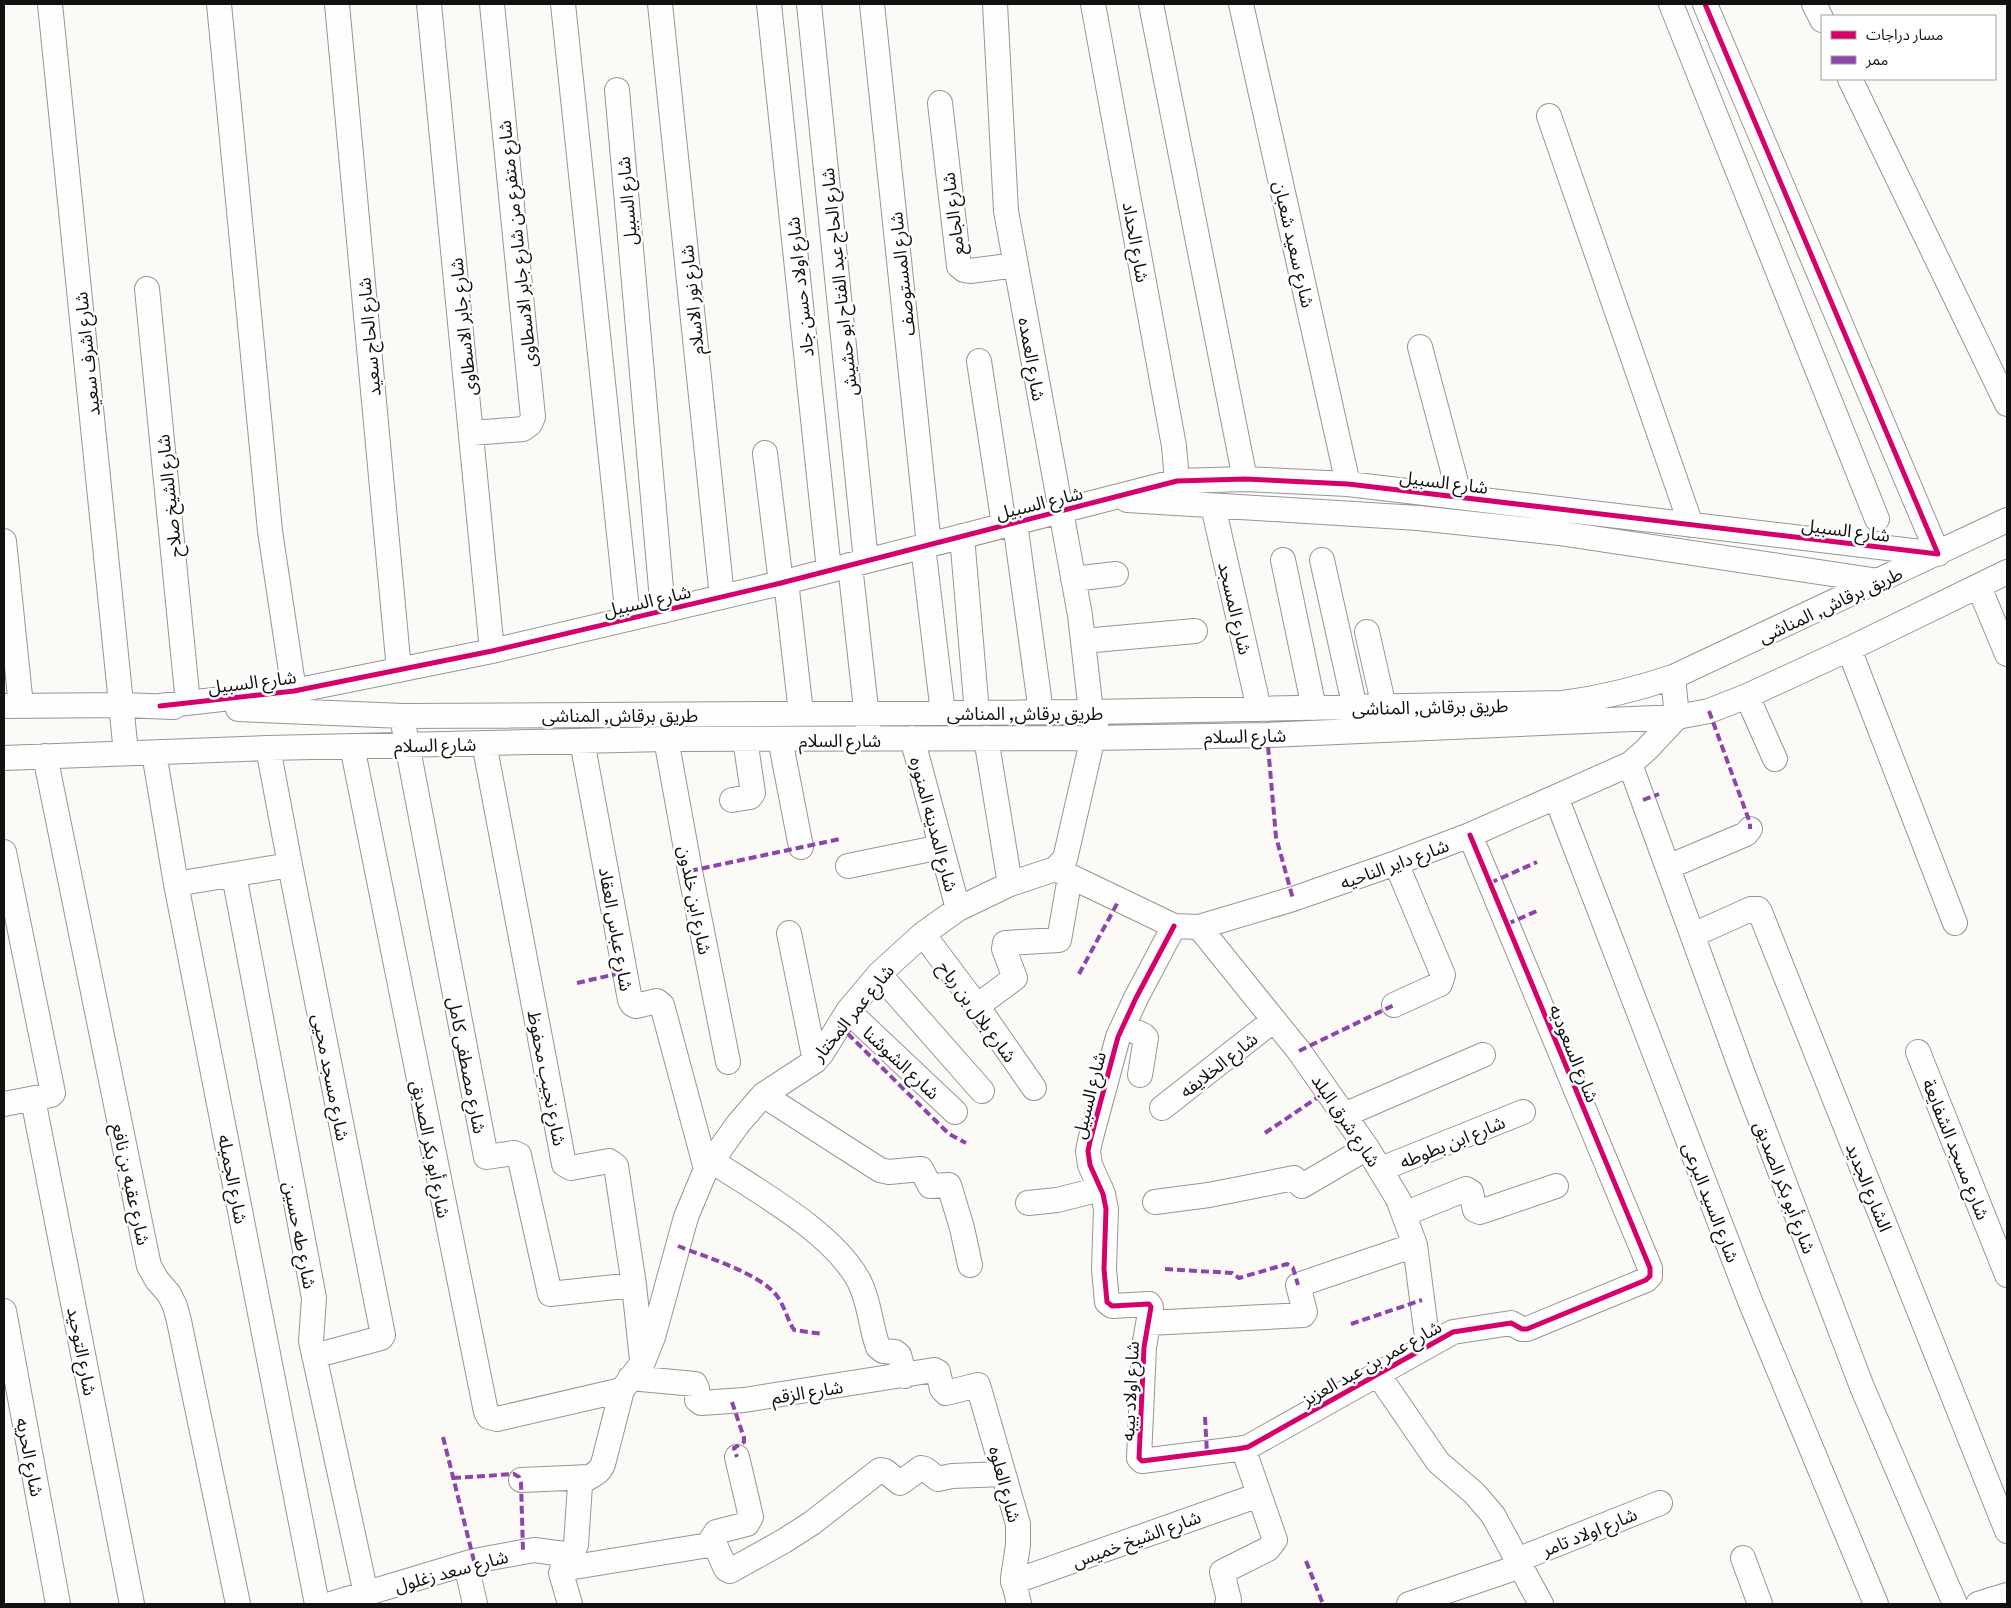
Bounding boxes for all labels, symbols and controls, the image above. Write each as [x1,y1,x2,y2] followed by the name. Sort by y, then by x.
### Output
[1821,15,1996,80] legend
[1866,22,1943,45] text: مسار دراجات
[1865,47,1889,70] text: ممر
[490,119,544,369] street label: شارع متفرع من شارع جابر الاسطاوى
[609,155,645,246] street label: شارع السبيل
[813,166,865,398] street label: شارع الحاج عبد الفتاح ابو حشيش
[934,171,972,257] street label: شارع الجامع
[1265,178,1323,310] street label: شارع سعيد شعبان
[1115,199,1157,285] street label: شارع الحداد
[881,210,923,337] street label: شارع المستوصف
[778,215,822,358] street label: شارع اولاد حسن جاد
[672,243,712,356] street label: شارع نور الاسلام
[441,256,485,397] street label: شارع جابر الاسطاوى
[349,276,389,398] street label: شارع الحاج سعيد
[66,290,108,417] street label: شارع اشرف سعيد
[1010,315,1054,403] street label: شارع العمده
[148,433,190,559] street label: شارع الشيخ صلاح
[1398,462,1490,502] street label: شارع السبيل
[993,478,1086,528] street label: شارع السبيل
[1800,510,1892,550] street label: شارع السبيل
[1210,559,1260,657] street label: شارع المسجد
[1753,559,1907,649] street label: طريق برقاش, المناشى
[601,577,694,625] street label: شارع السبيل
[206,662,298,702] street label: شارع السبيل
[1352,691,1508,721] street label: طريق برقاش, المناشى
[947,699,1103,726] street label: طريق برقاش, المناشى
[542,701,698,728] street label: طريق برقاش, المناشى
[1204,721,1286,751] street label: شارع السلام
[799,726,881,755] street label: شارع السلام
[394,730,476,760] street label: شارع السلام
[902,753,966,895] street label: شارع المدينه المنوره
[1336,831,1453,897] street label: شارع داير الناحيه
[670,843,720,957] street label: شارع ابن خلدون
[591,865,641,994] street label: شارع عباس العقاد
[930,955,1024,1069] street label: شارع بلال بن رباح
[804,958,901,1068] street label: شارع عمر المختار
[440,994,495,1136] street label: شارع مصطفى كامل
[1541,1000,1607,1107] street label: شارع السعوديه
[520,1008,574,1148] street label: شارع نجيب محفوظ
[304,1011,358,1143] street label: شارع مسجد محيى
[856,1019,947,1106] street label: شارع الشوشنا
[1173,1025,1264,1105] street label: شارع الخلايفه
[1064,1049,1114,1142] street label: شارع السبيل
[1304,1068,1388,1173] street label: شارع شرق البلد
[1915,1074,1998,1224] street label: شارع مسجد الشفايعة
[403,1078,459,1221] street label: شارع أبو بكر الصديق
[1395,1108,1510,1176] street label: شارع ابن بطوطه
[1746,1117,1824,1258] street label: شارع أبو بكر الصديق
[104,1120,158,1248] street label: شارع عقبه بن نافع
[210,1132,256,1226] street label: شارع الجميله
[1675,1138,1747,1267] street label: شارع السيد البرعى
[1838,1138,1900,1236] street label: الشارع الجديد
[275,1179,325,1291] street label: شارع طه حسين
[59,1304,105,1398] street label: شارع التوحيد
[1295,1312,1447,1414] street label: شارع عمر بن عبد العزيز
[1113,1340,1147,1442] street label: شارع اولاد بيبه
[769,1372,845,1412] street label: شارع الزقم
[8,1415,52,1499] street label: شارع الحريه
[981,1443,1029,1526] street label: شارع العلوه
[1536,1500,1642,1565] street label: شارع اولاد تامر
[1068,1502,1205,1576] street label: شارع الشيخ خميس
[391,1542,512,1600] street label: شارع سعد زغلول

